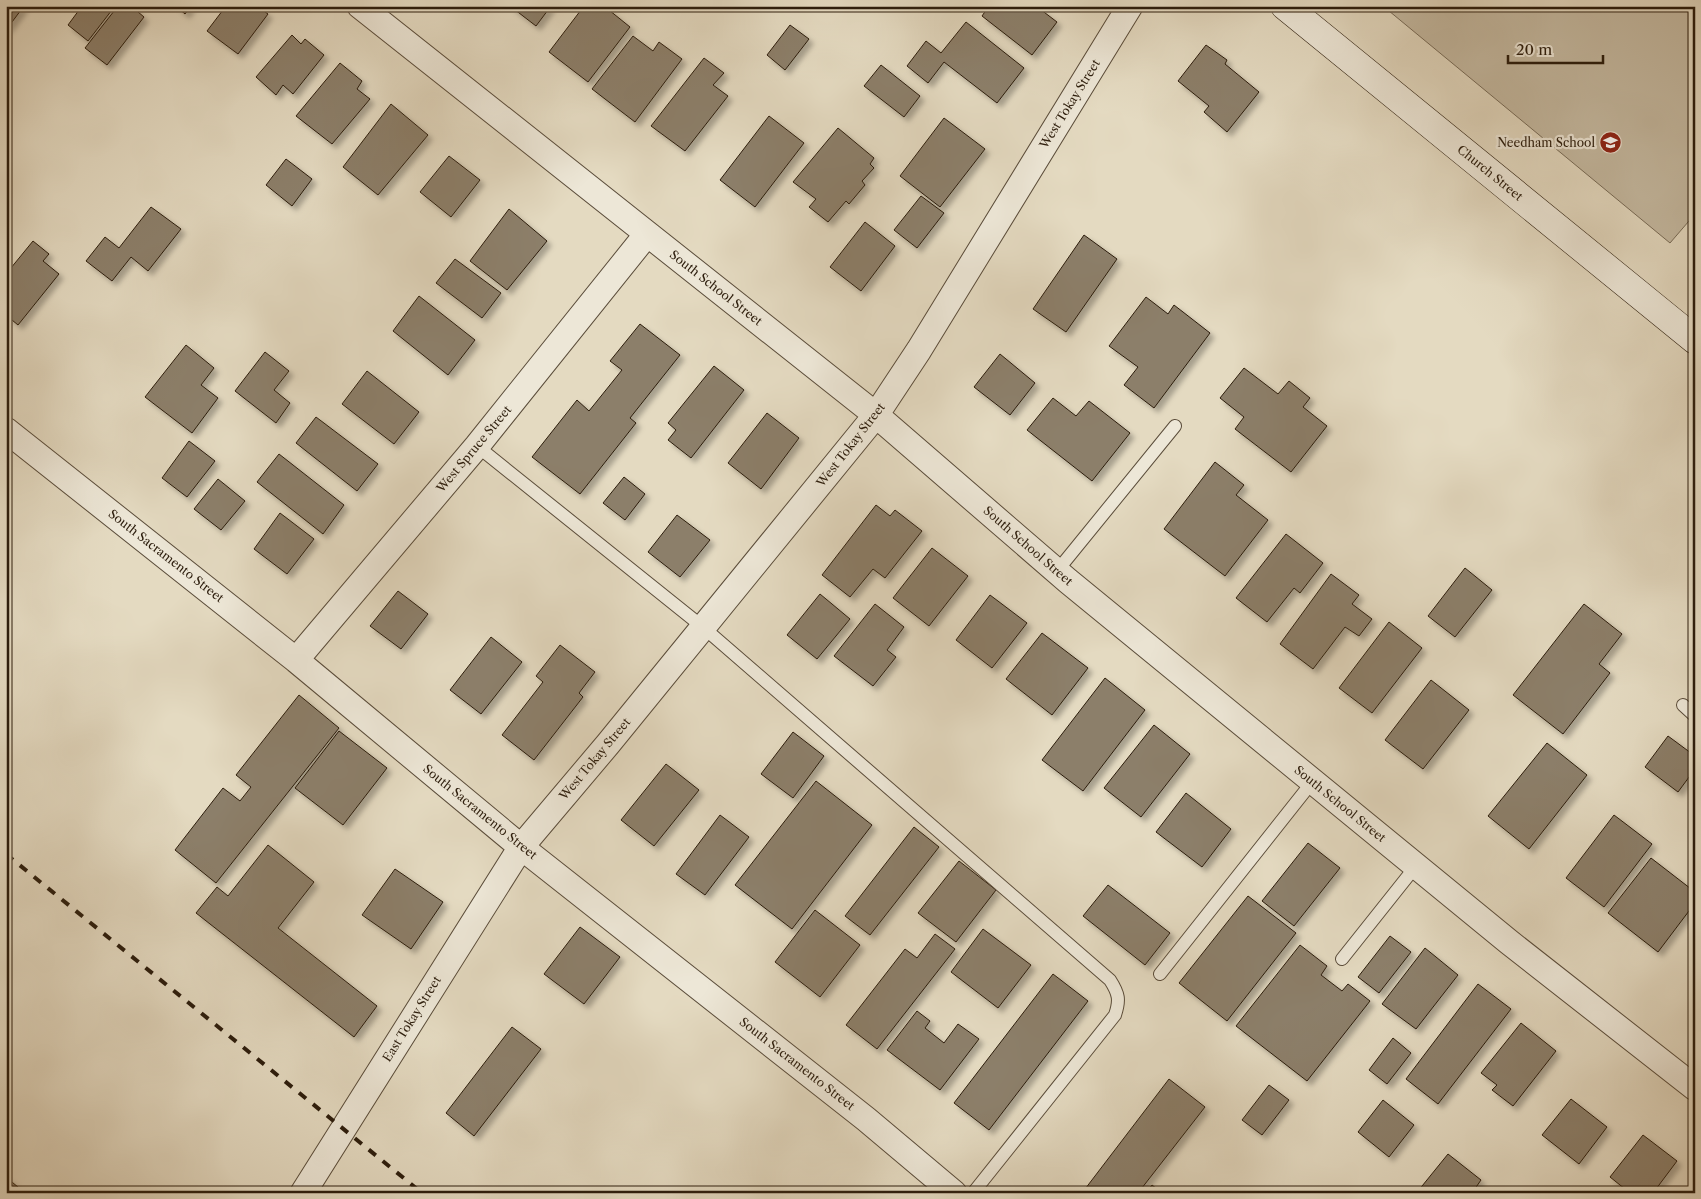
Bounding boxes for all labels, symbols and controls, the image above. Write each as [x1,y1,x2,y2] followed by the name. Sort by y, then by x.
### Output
[1508,32,1604,64] scale bar
[1516,40,1552,59] text: 20 m
[1036,56,1104,152] street label: West Tokay Street
[1599,131,1623,155] school or university icon: Needham School
[1497,135,1595,150] place label: Needham School
[1454,142,1527,204] street label: Church Street
[667,247,766,329] street label: South School Street
[813,399,889,491] street label: West Tokay Street
[432,402,515,496] street label: West Spruce Street
[981,503,1077,589] street label: South School Street
[106,506,228,606] street label: South Sacramento Street
[555,714,634,804] street label: West Tokay Street
[420,761,541,863] street label: South Sacramento Street
[1292,762,1390,846] street label: South School Street
[379,972,444,1064] street label: East Tokay Street
[737,1014,859,1114] street label: South Sacramento Street

